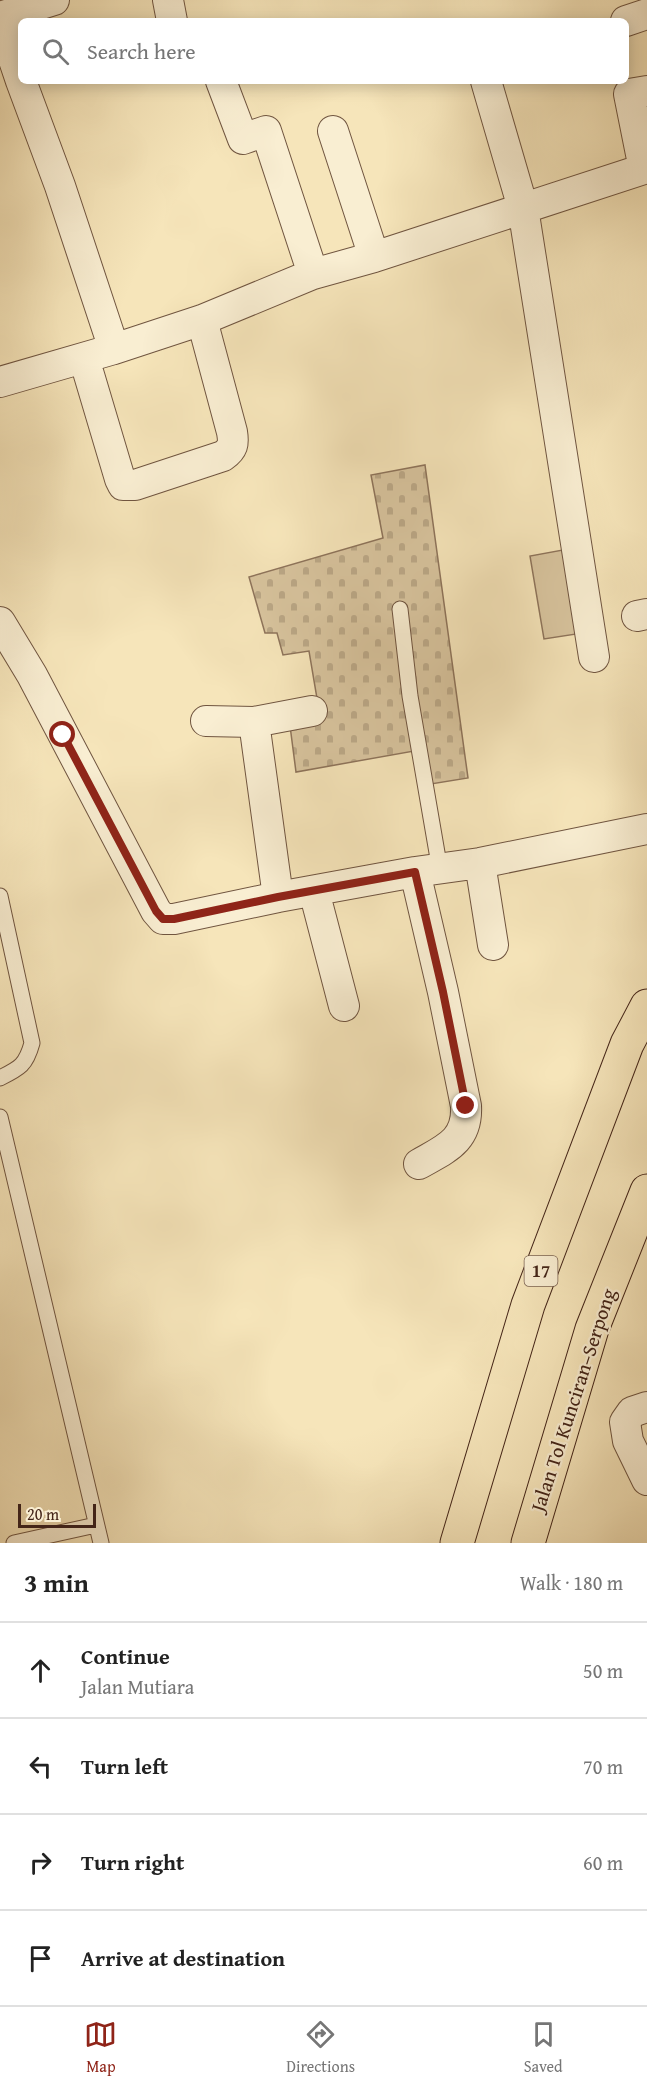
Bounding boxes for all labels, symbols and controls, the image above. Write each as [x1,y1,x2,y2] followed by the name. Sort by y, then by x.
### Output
[18,18,629,84] search box
[39,35,72,68] icon: search
[87,35,196,67] text: Search here
[49,721,75,747] route start
[452,1092,478,1118] route end
[524,1256,558,1286] road number: 17
[522,1284,622,1518] street label: Jalan Tol Kunciran–Serpong
[18,1501,96,1528] scale bar
[27,1502,59,1526] text: 20 m
[24,1563,89,1602] text: 3 min
[520,1568,623,1597] text: Walk · 180 m
[81,1640,170,1672] text: Continue
[24,1654,57,1687] icon: ahead
[583,1656,623,1685] text: 50 m
[81,1672,194,1701] text: Jalan Mutiara
[24,1750,57,1783] icon: left
[81,1750,168,1782] text: Turn left
[583,1752,623,1781] text: 70 m
[24,1846,57,1879] icon: right
[81,1846,184,1878] text: Turn right
[583,1848,623,1877] text: 60 m
[24,1942,57,1975] icon: arrive
[81,1942,285,1974] text: Arrive at destination
[84,2018,117,2078] tab: Map
[286,2018,355,2078] tab: Directions
[524,2018,563,2078] tab: Saved

